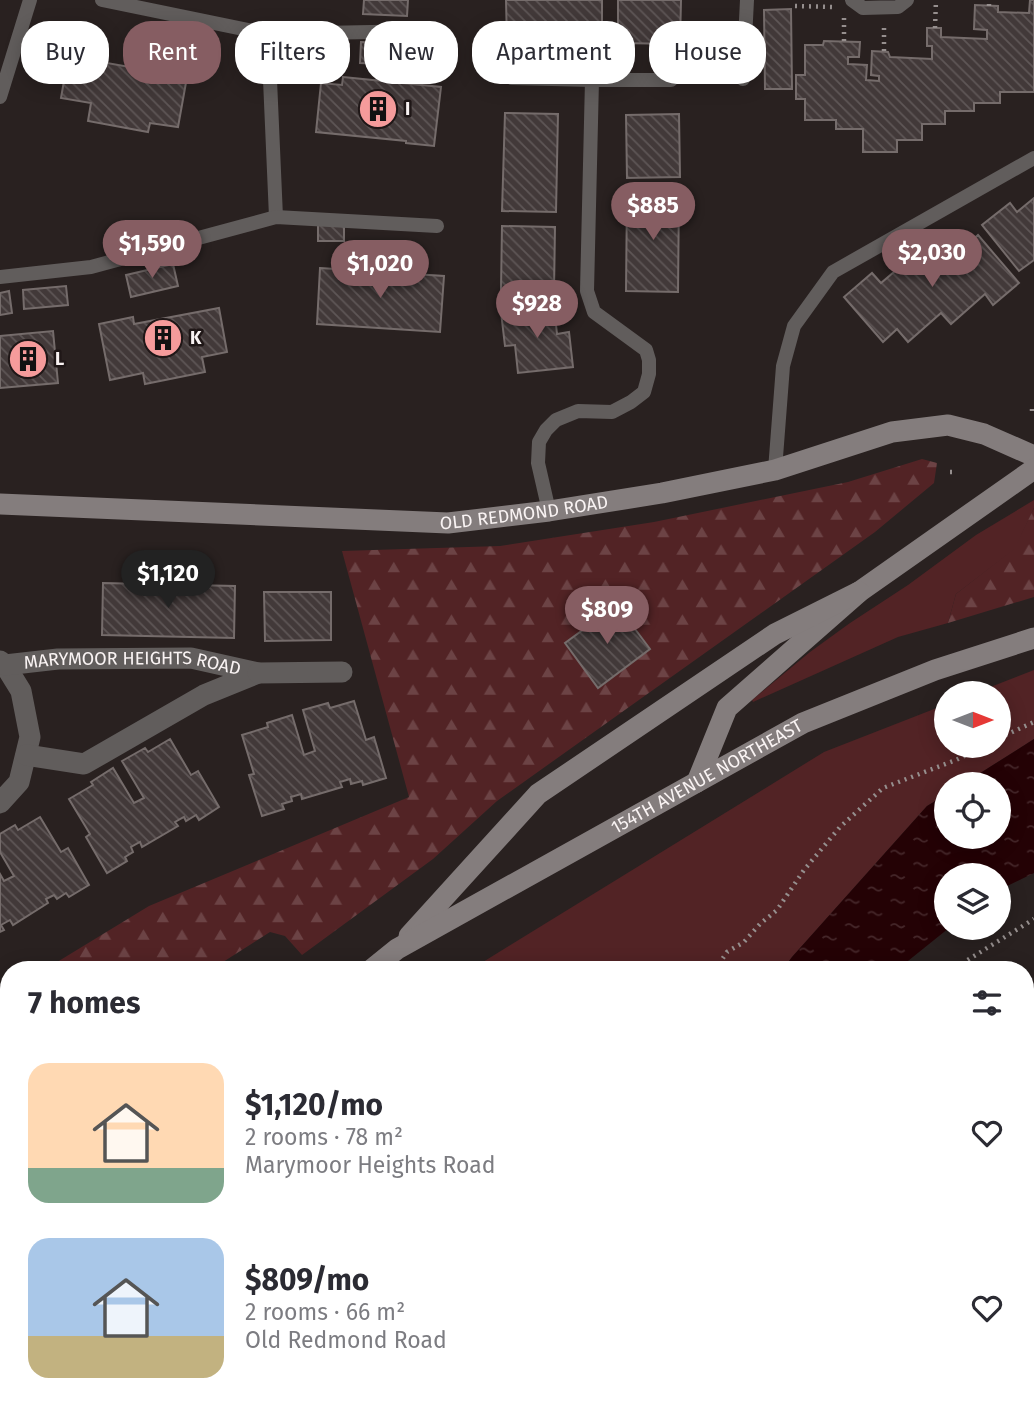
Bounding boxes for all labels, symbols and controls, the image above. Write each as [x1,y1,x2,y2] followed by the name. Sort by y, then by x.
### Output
[21,21,109,84] chip: Buy
[123,21,221,84] chip: Rent
[235,21,350,84] chip: Filters
[364,21,458,84] chip: New
[472,21,635,84] chip: Apartment
[649,21,766,84] chip: House
[357,88,399,130] building icon: I
[405,98,410,120] place label: I
[612,182,694,242] pin: $885
[627,191,679,219] text: $885
[95,220,209,280] pin: $1,590
[119,229,185,257] text: $1,590
[875,230,989,289] pin: $2,030
[898,238,966,266] text: $2,030
[323,240,437,300] pin: $1,020
[347,249,413,277] text: $1,020
[496,280,578,340] pin: $928
[512,289,562,317] text: $928
[142,317,184,359] building icon: K
[190,327,202,349] place label: K
[7,338,49,380] building icon: L
[55,348,64,370] place label: L
[439,491,610,534] street label: OLD REDMOND ROAD
[111,550,225,610] pin: $1,120
[137,559,199,587] text: $1,120
[566,586,648,646] pin: $809
[581,595,633,623] text: $809
[23,647,243,680] street label: MARYMOOR HEIGHTS ROAD
[934,681,1012,758] north arrow
[934,681,1011,940] map controls
[607,714,807,839] street label: 154TH AVENUE NORTHEAST
[934,772,1011,849] button: locate
[934,863,1011,940] button: layers
[968,984,1006,1022] icon: filters
[28,985,140,1021] text: 7 homes
[245,1087,383,1123] text: $1,120/mo
[84,1091,168,1175] icon: home
[968,1114,1006,1152] icon: heart
[245,1123,403,1151] text: 2 rooms · 78 m²
[245,1151,495,1179] text: Marymoor Heights Road
[245,1262,369,1298] text: $809/mo
[84,1266,168,1350] icon: home
[968,1289,1006,1327] icon: heart
[245,1298,405,1326] text: 2 rooms · 66 m²
[245,1326,447,1354] text: Old Redmond Road

